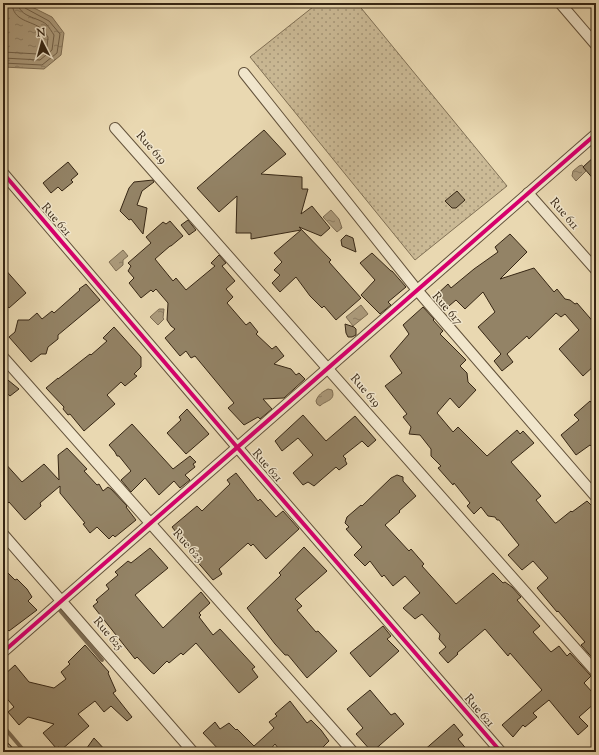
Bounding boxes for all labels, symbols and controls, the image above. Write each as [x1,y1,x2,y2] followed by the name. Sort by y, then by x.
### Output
[22,22,62,62] north arrow
[35,25,46,42] text: N
[131,127,171,169] street label: Rue 619
[545,194,583,234] street label: Rue 611
[36,199,76,241] street label: Rue 621
[427,288,467,330] street label: Rue 617
[345,370,385,412] street label: Rue 619
[247,445,287,487] street label: Rue 621
[168,525,208,567] street label: Rue 623
[88,613,128,655] street label: Rue 625
[459,690,499,732] street label: Rue 621

